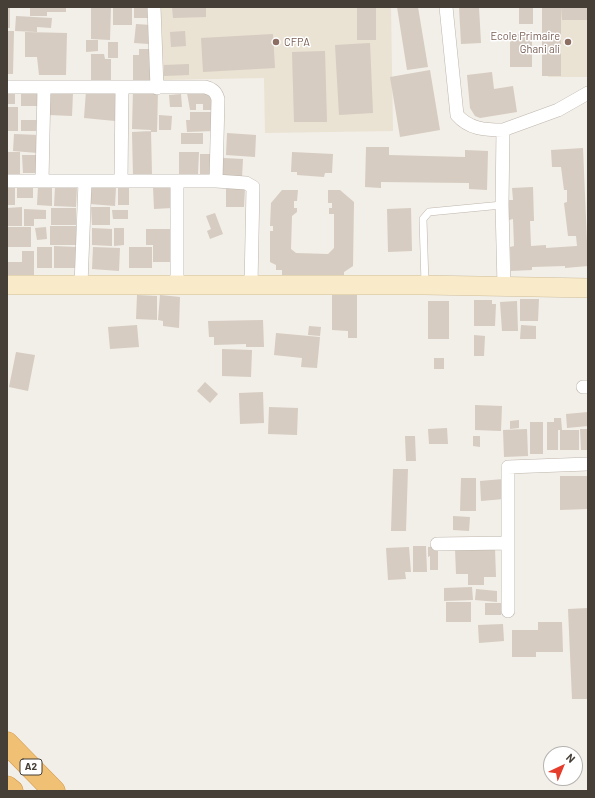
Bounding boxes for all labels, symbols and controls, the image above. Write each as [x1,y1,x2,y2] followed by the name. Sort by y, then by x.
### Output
[490,29,560,55] place label: Ecole Primaire Ghani ali
[284,35,310,49] place label: CFPA
[271,37,281,47] marker: CFPA
[563,37,573,47] marker: Ecole Primaire Ghani ali
[543,746,583,786] north arrow
[564,751,578,765] text: N
[20,759,42,775] road number: A2

